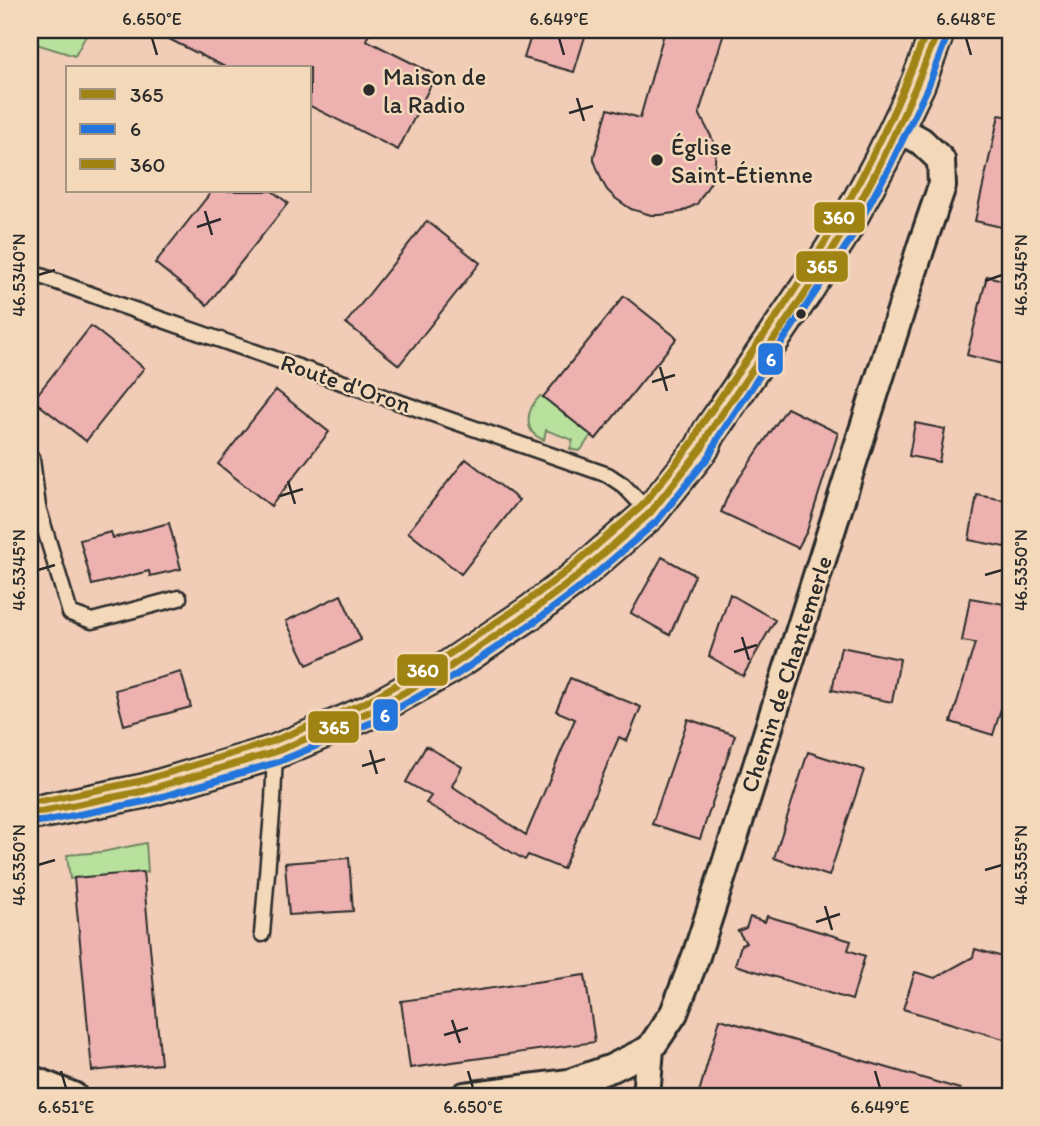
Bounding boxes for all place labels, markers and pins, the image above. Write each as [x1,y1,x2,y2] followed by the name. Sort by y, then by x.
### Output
[383,62,486,119] place label: Maison de la Radio
[361,82,377,98] marker: Maison de la Radio
[671,132,813,189] place label: Église Saint-Étienne
[649,152,665,168] marker: Église Saint-Étienne
[794,307,808,321] unlabelled marker

